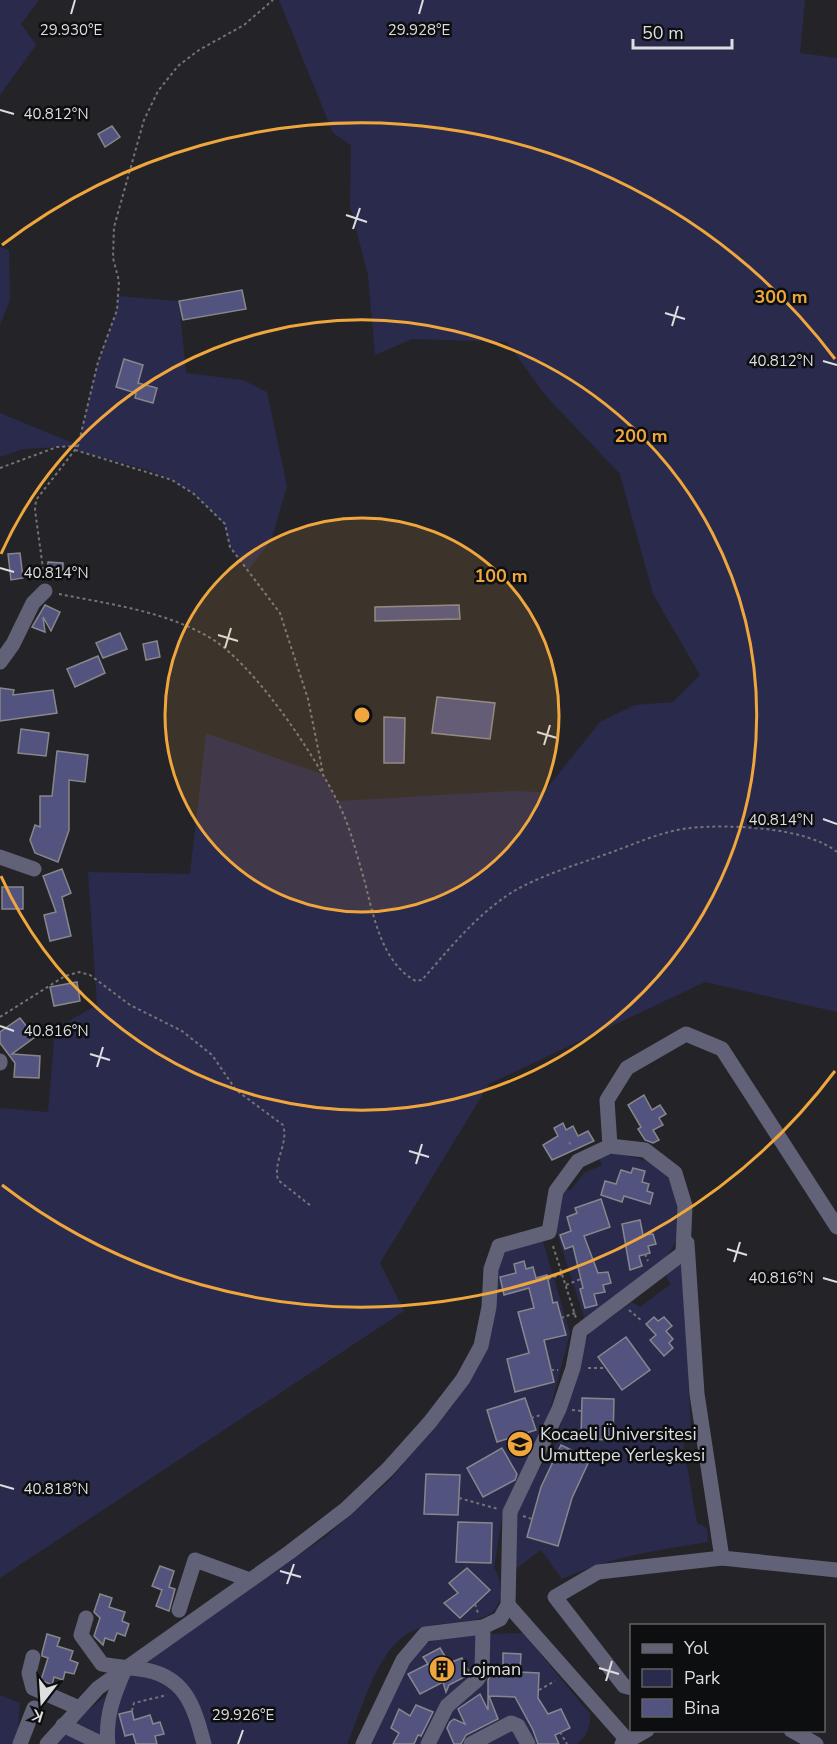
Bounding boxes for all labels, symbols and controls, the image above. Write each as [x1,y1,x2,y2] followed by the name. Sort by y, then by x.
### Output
[633,12,732,50] scale bar
[40,20,102,40] text: 29.930°E
[388,20,450,40] text: 29.928°E
[642,21,684,45] text: 50 m
[23,104,89,124] text: 40.812°N
[754,285,808,309] text: 300 m
[748,351,814,371] text: 40.812°N
[614,424,668,448] text: 200 m
[23,563,89,583] text: 40.814°N
[474,564,528,588] text: 100 m
[352,705,372,725] centre of rings
[748,810,814,830] text: 40.814°N
[23,1021,89,1041] text: 40.816°N
[748,1268,814,1288] text: 40.816°N
[540,1422,705,1467] place label: Kocaeli Üniversitesi Umuttepe Yerleşkesi
[505,1429,535,1459] school or university icon: Kocaeli Üniversitesi Umuttepe Yerleşkesi
[23,1479,89,1499] text: 40.818°N
[630,1624,825,1732] legend
[683,1636,709,1660] text: Yol
[427,1654,457,1684] building icon: Lojman
[462,1657,521,1681] place label: Lojman
[684,1666,721,1690] text: Park
[12,1672,72,1732] north arrow
[684,1696,720,1720] text: Bina
[28,1703,46,1727] text: K
[212,1705,274,1725] text: 29.926°E

